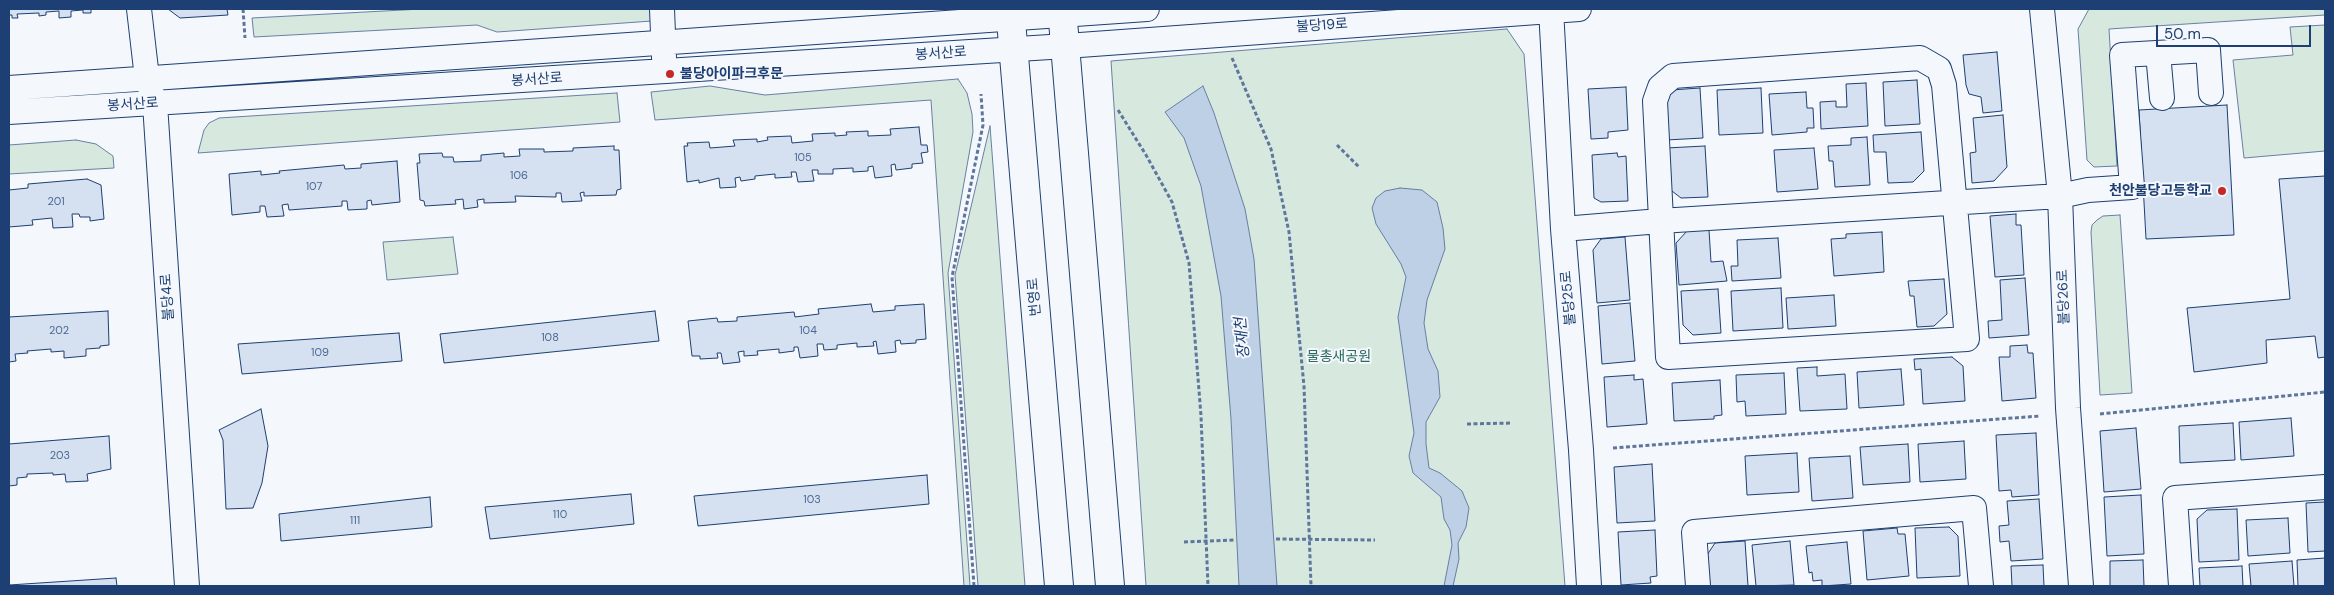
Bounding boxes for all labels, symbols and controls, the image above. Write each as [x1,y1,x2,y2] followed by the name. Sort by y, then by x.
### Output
[2159,15,2314,47] scale bar
[1296,16,1348,36] street label: 불당19로
[2164,24,2201,44] text: 50 m
[915,44,967,64] street label: 봉서산로
[680,66,783,82] place label: 불당아이파크후문
[664,68,676,80] marker: 불당아이파크후문
[511,70,563,90] street label: 봉서산로
[107,95,159,115] street label: 봉서산로
[794,151,812,165] house number: 105
[510,169,528,183] house number: 106
[306,180,322,194] house number: 107
[2109,183,2212,199] place label: 천안불당고등학교
[2216,185,2228,197] marker: 천안불당고등학교
[47,195,65,209] house number: 201
[2055,269,2073,325] street label: 불당26로
[1558,270,1580,326] street label: 불당25로
[158,273,178,321] street label: 불당4로
[1025,277,1045,317] street label: 번영로
[1232,317,1254,359] water label: 장재천
[49,324,69,338] house number: 202
[799,324,817,338] house number: 104
[541,331,559,345] house number: 108
[311,346,329,360] house number: 109
[1307,349,1371,365] park label: 물총새공원
[50,449,70,463] house number: 203
[803,493,821,507] house number: 103
[553,508,567,522] house number: 110
[350,514,360,528] house number: 111

